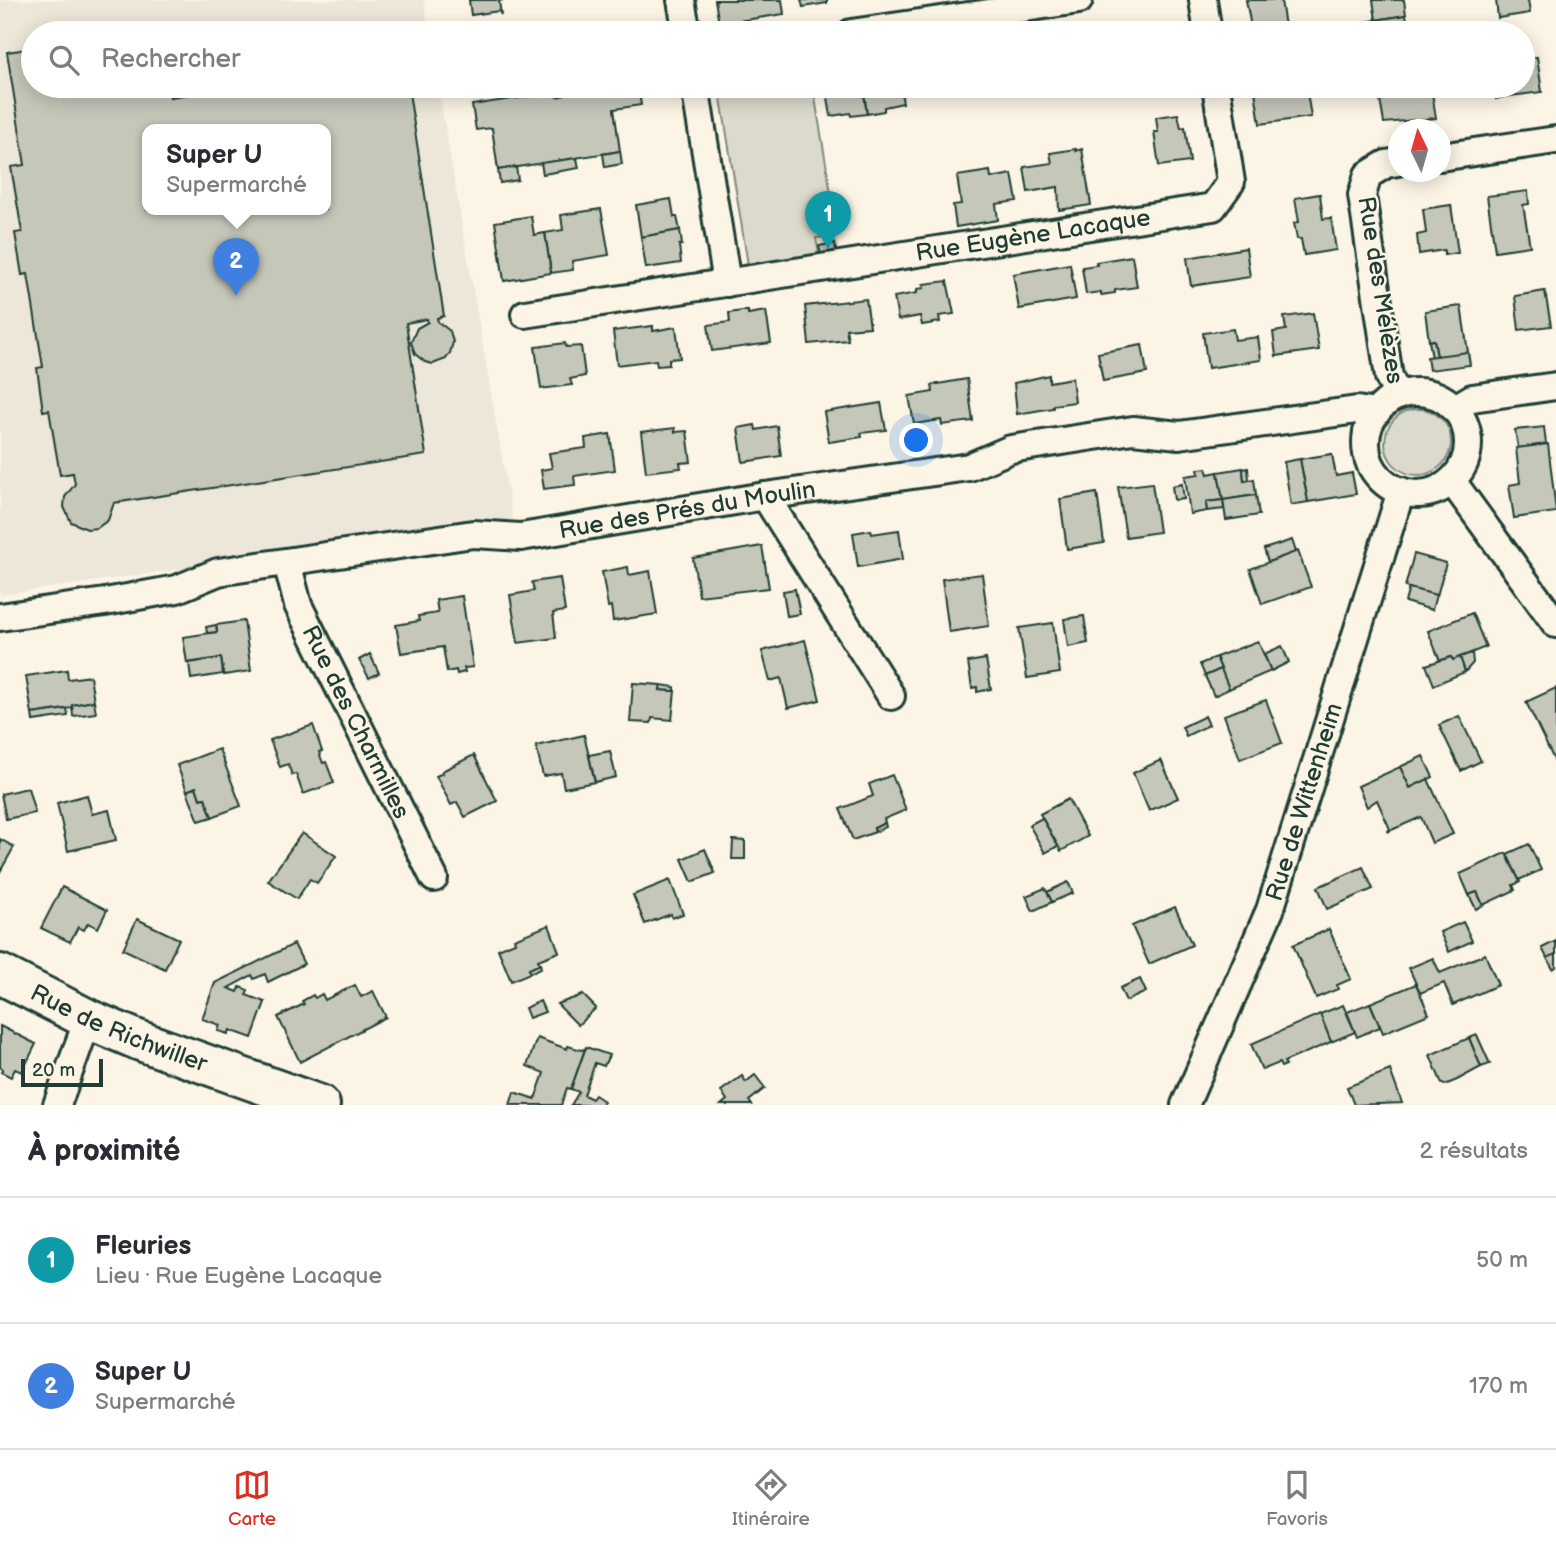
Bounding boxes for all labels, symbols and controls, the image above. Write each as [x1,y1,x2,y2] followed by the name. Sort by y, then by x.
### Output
[21,21,1535,98] search box
[45,41,83,79] icon: search
[101,44,240,75] text: Rechercher
[1388,119,1451,182] north arrow
[142,124,331,215] popup
[166,140,262,171] text: Super U
[166,171,307,199] text: Supermarché
[805,191,851,249] pin: 1
[1351,194,1410,386] street label: Rue des Mélèzes
[914,203,1152,268] street label: Rue Eugène Lacaque
[213,238,259,296] pin: 2
[899,423,933,457] your location
[557,475,817,545] street label: Rue des Prés du Moulin
[295,621,416,824] street label: Rue des Charmilles
[1260,699,1349,905] street label: Rue de Wittenheim
[25,978,211,1079] street label: Rue de Richwiller
[21,1056,103,1088] scale bar
[32,1059,75,1082] text: 20 m
[28,1133,180,1169] text: À proximité
[1420,1137,1528,1165] text: 2 résultats
[95,1231,191,1262] text: Fleuries
[46,1246,56,1274] text: 1
[1476,1246,1528,1274] text: 50 m
[95,1262,382,1290] text: Lieu · Rue Eugène Lacaque
[95,1357,191,1388] text: Super U
[44,1372,58,1400] text: 2
[1469,1372,1528,1400] text: 170 m
[95,1388,236,1416] text: Supermarché
[228,1466,276,1531] tab: Carte
[732,1466,810,1531] tab: Itinéraire
[1266,1466,1328,1531] tab: Favoris

